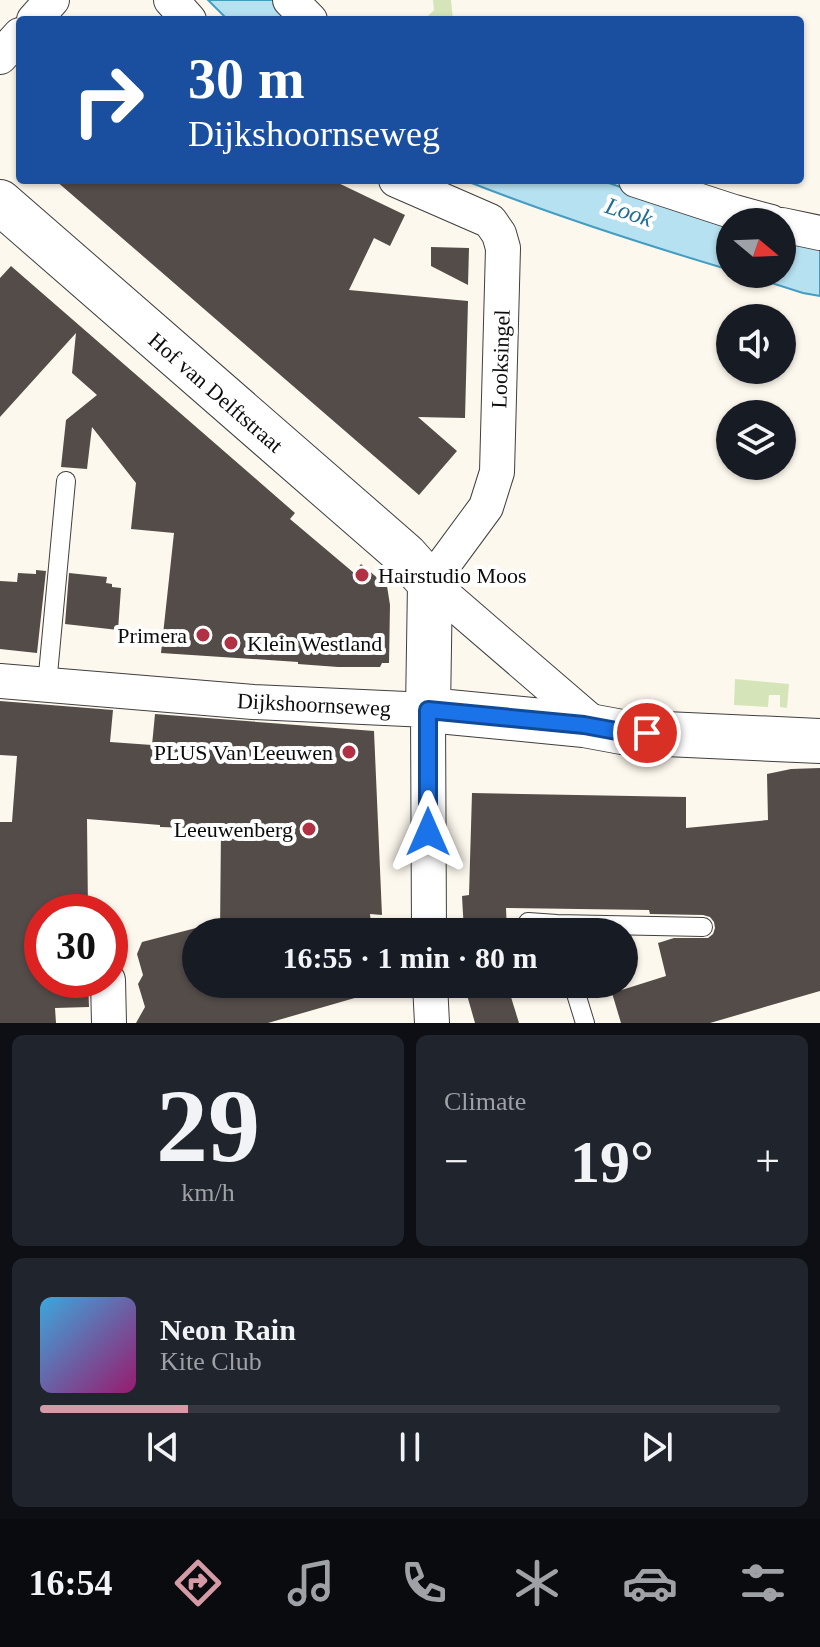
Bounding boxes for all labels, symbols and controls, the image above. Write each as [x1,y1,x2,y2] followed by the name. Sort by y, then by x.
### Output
[56,48,160,152] icon: right
[188,48,305,110] text: 30 m
[188,114,440,154] text: Dijkshoornseweg
[601,192,656,232] water label: Look
[716,208,796,288] north arrow
[716,208,796,480] map controls
[716,304,796,384] button: sound
[486,309,515,409] street label: Looksingel
[143,327,288,458] street label: Hof van Delftstraat
[716,400,796,480] button: layers
[378,563,527,588] place label: Hairstudio Moos
[353,566,371,584] marker: Hairstudio Moos
[117,623,187,648] place label: Primera
[194,626,212,644] marker: Primera
[247,631,382,656] place label: Klein Westland
[222,634,240,652] marker: Klein Westland
[236,688,392,721] street label: Dijkshoornseweg
[613,699,681,767] pin
[625,711,669,755] icon: arrive
[154,740,333,765] place label: PLUS Van Leeuwen
[340,743,358,761] marker: PLUS Van Leeuwen
[386,790,470,874] position arrow
[174,817,293,842] place label: Leeuwenberg
[300,820,318,838] marker: Leeuwenberg
[24,894,128,998] speed limit sign: 30
[283,941,538,974] text: 16:55 · 1 min · 80 m
[156,1068,260,1183] text: 29
[444,1087,526,1116] text: Climate
[570,1129,654,1195] text: 19°
[444,1137,469,1186] text: −
[755,1137,780,1186] text: +
[181,1178,235,1207] text: km/h
[160,1313,296,1346] text: Neon Rain
[160,1347,262,1376] text: Kite Club
[141,1425,185,1469] icon: previous
[388,1425,432,1469] icon: pause
[635,1425,679,1469] icon: next
[170,1555,226,1611] icon: directions
[283,1555,339,1611] icon: music
[396,1555,452,1611] icon: phone
[509,1555,565,1611] icon: climate
[622,1555,678,1611] icon: car
[735,1555,791,1611] icon: filters
[29,1563,113,1603] text: 16:54

